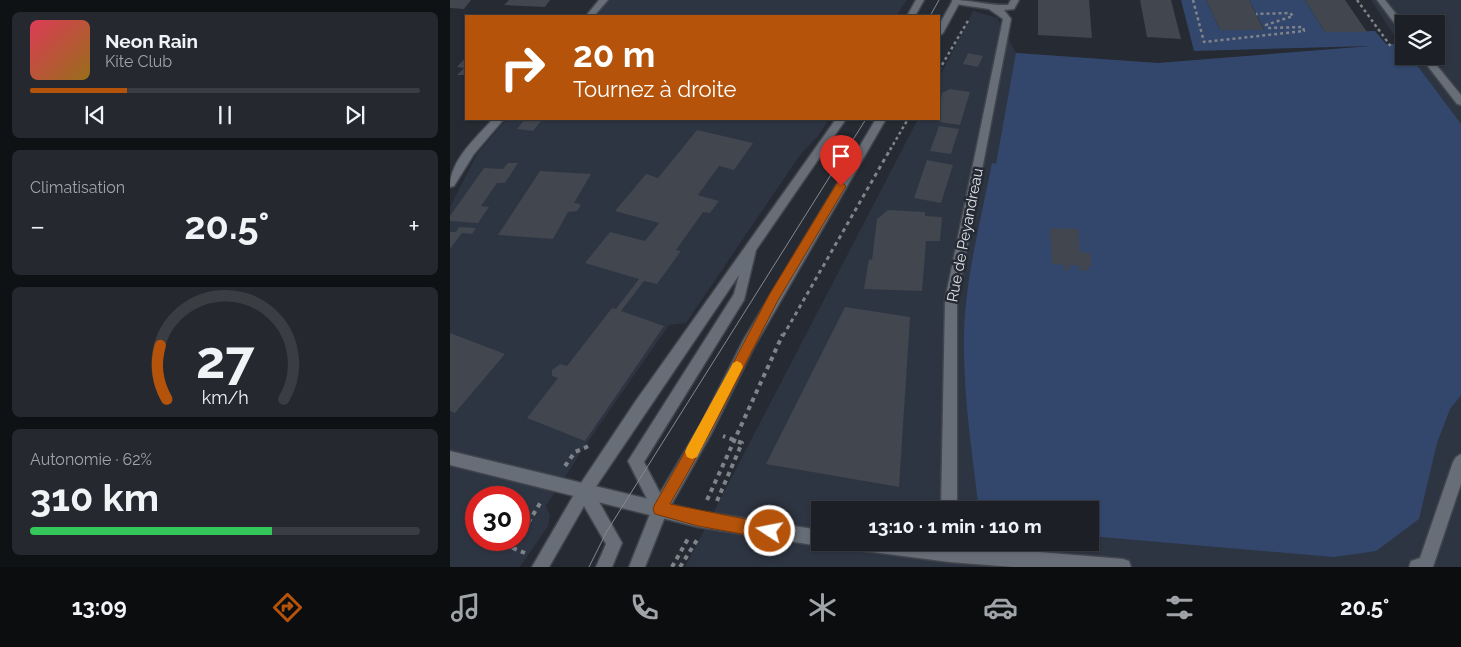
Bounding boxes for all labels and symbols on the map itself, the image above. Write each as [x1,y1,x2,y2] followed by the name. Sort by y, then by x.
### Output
[820,135,862,186] pin
[943,166,987,303] street label: Rue de Peyandreau
[465,486,530,551] speed limit sign: 30
[743,504,795,556] position arrow

